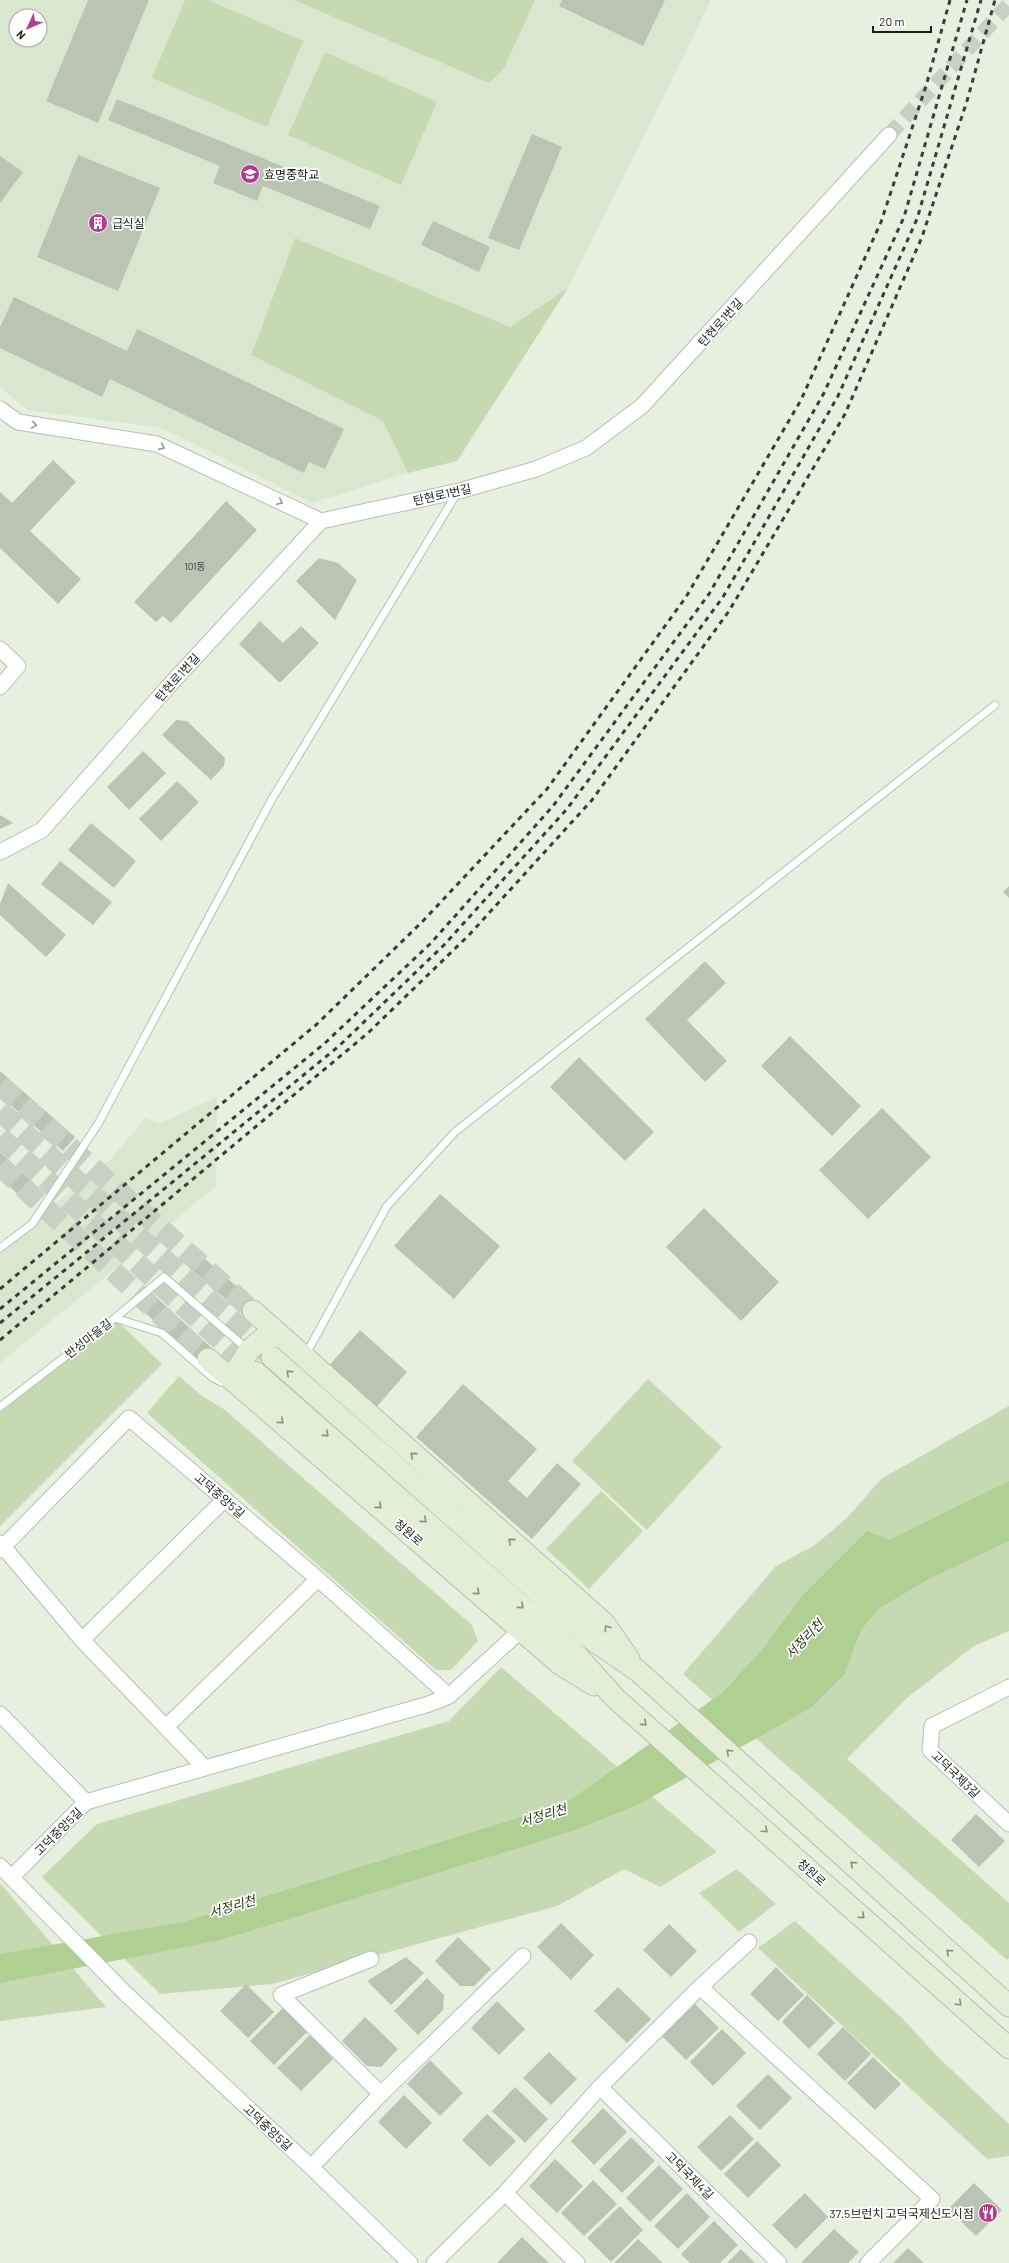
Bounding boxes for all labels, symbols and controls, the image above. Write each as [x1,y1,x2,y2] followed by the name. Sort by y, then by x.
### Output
[8,8,48,48] north arrow
[873,8,931,34] scale bar
[879,14,905,28] text: 20 m
[13,28,28,43] text: N
[239,163,261,185] school or university icon: 효명중학교
[264,167,319,181] place label: 효명중학교
[87,212,109,234] building icon: 급식실
[112,216,145,230] place label: 급식실
[695,295,745,349] street label: 탄현로1번길
[31,420,37,429] one-way arrow
[158,442,165,450] one-way arrow
[411,480,473,508] street label: 탄현로1번길
[275,497,283,505] one-way arrow
[184,560,206,572] house number: 101동
[152,650,202,704] street label: 탄현로1번길
[62,1315,114,1361] street label: 반성마을길
[287,1370,294,1377] one-way arrow
[276,1416,283,1423] one-way arrow
[321,1430,329,1437] one-way arrow
[410,1452,418,1460] one-way arrow
[192,1470,248,1520] street label: 고덕중앙5길
[374,1502,381,1509] one-way arrow
[392,1516,426,1548] street label: 청원로
[419,1516,427,1523] one-way arrow
[508,1538,515,1545] one-way arrow
[472,1587,479,1594] one-way arrow
[517,1601,524,1608] one-way arrow
[782,1615,827,1662] water label: 서정리천
[605,1625,612,1632] one-way arrow
[640,1719,647,1726] one-way arrow
[929,1748,983,1800] street label: 고덕국제3길
[726,1750,734,1757] one-way arrow
[518,1800,569,1830] water label: 서정리천
[31,1804,85,1858] street label: 고덕중앙5길
[760,1825,767,1832] one-way arrow
[795,1856,829,1888] street label: 청원로
[850,1861,858,1869] one-way arrow
[207,1891,258,1920] water label: 서정리천
[857,1912,864,1919] one-way arrow
[946,1949,954,1956] one-way arrow
[954,1998,961,2005] one-way arrow
[241,2101,295,2153] street label: 고덕중앙5길
[663,2148,717,2202] street label: 고덕국제4길
[977,2202,999,2224] restaurant icon: 37.5브런치 고덕국제신도시점
[829,2206,974,2220] place label: 37.5브런치 고덕국제신도시점

